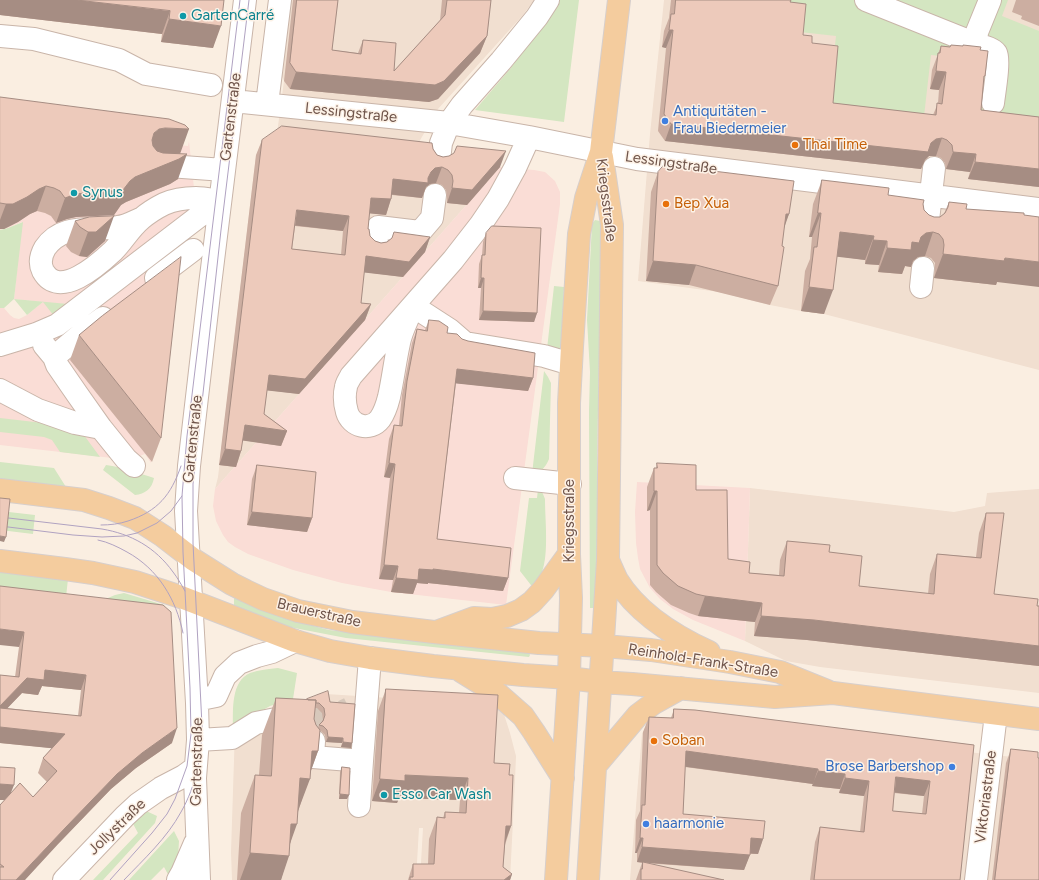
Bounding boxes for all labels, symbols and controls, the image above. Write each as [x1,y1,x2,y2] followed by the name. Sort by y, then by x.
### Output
[191,7,274,25] place label: GartenCarré
[178,11,188,21] marker: GartenCarré
[217,72,245,162] street label: Gartenstraße
[304,99,398,127] street label: Lessingstraße
[673,103,786,138] place label: Antiquitäten - Frau Biedermeier
[660,116,670,126] marker: Antiquitäten - Frau Biedermeier
[803,136,867,154] place label: Thai Time
[790,140,800,150] marker: Thai Time
[624,148,718,178] street label: Lessingstraße
[592,157,620,243] street label: Kriegsstraße
[82,184,123,202] place label: Synus
[69,188,79,198] marker: Synus
[674,195,729,213] place label: Bep Xua
[661,199,671,209] marker: Bep Xua
[179,394,207,484] street label: Gartenstraße
[561,479,579,563] street label: Kriegsstraße
[275,595,363,631] street label: Brauerstraße
[627,640,779,682] street label: Reinhold-Frank-Straße
[187,718,207,806] street label: Gartenstraße
[662,732,705,750] place label: Soban
[649,736,659,746] marker: Soban
[971,749,1001,845] street label: Viktoriastraße
[825,758,944,776] place label: Brose Barbershop
[947,762,957,772] marker: Brose Barbershop
[392,786,491,804] place label: Esso Car Wash
[379,790,389,800] marker: Esso Car Wash
[85,795,149,859] street label: Jollystraße
[654,815,724,833] place label: haarmonie
[641,819,651,829] marker: haarmonie

